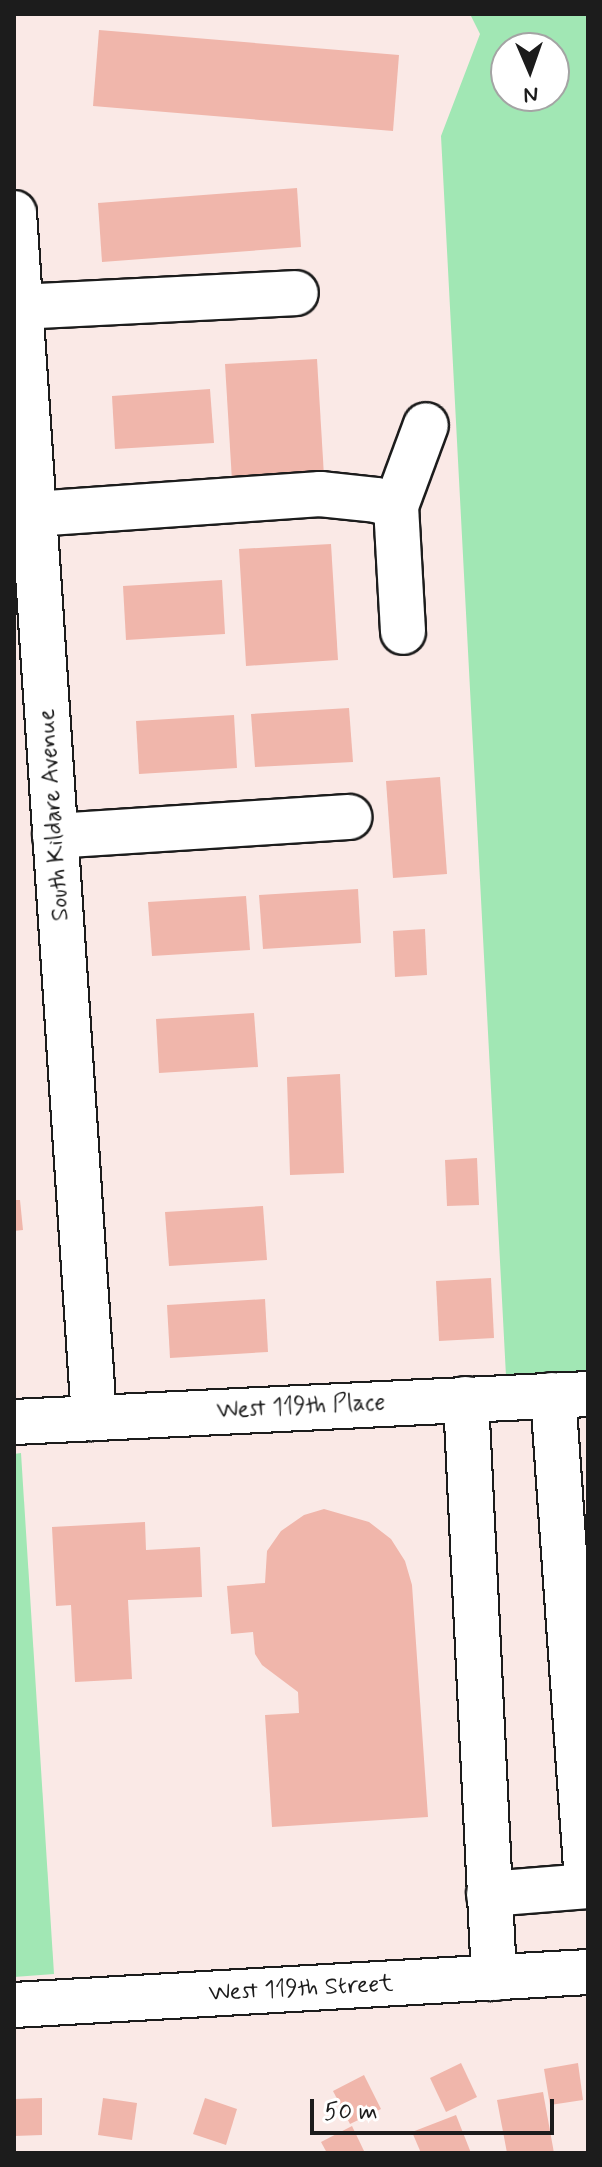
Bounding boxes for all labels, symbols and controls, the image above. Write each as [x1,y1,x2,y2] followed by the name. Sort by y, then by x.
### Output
[490,32,570,112] north arrow
[523,80,539,108] text: N
[32,708,76,922] street label: South Kildare Avenue
[216,1388,386,1426] street label: West 119th Place
[208,1970,394,2008] street label: West 119th Street
[314,2083,558,2133] scale bar
[324,2097,378,2128] text: 50 m

